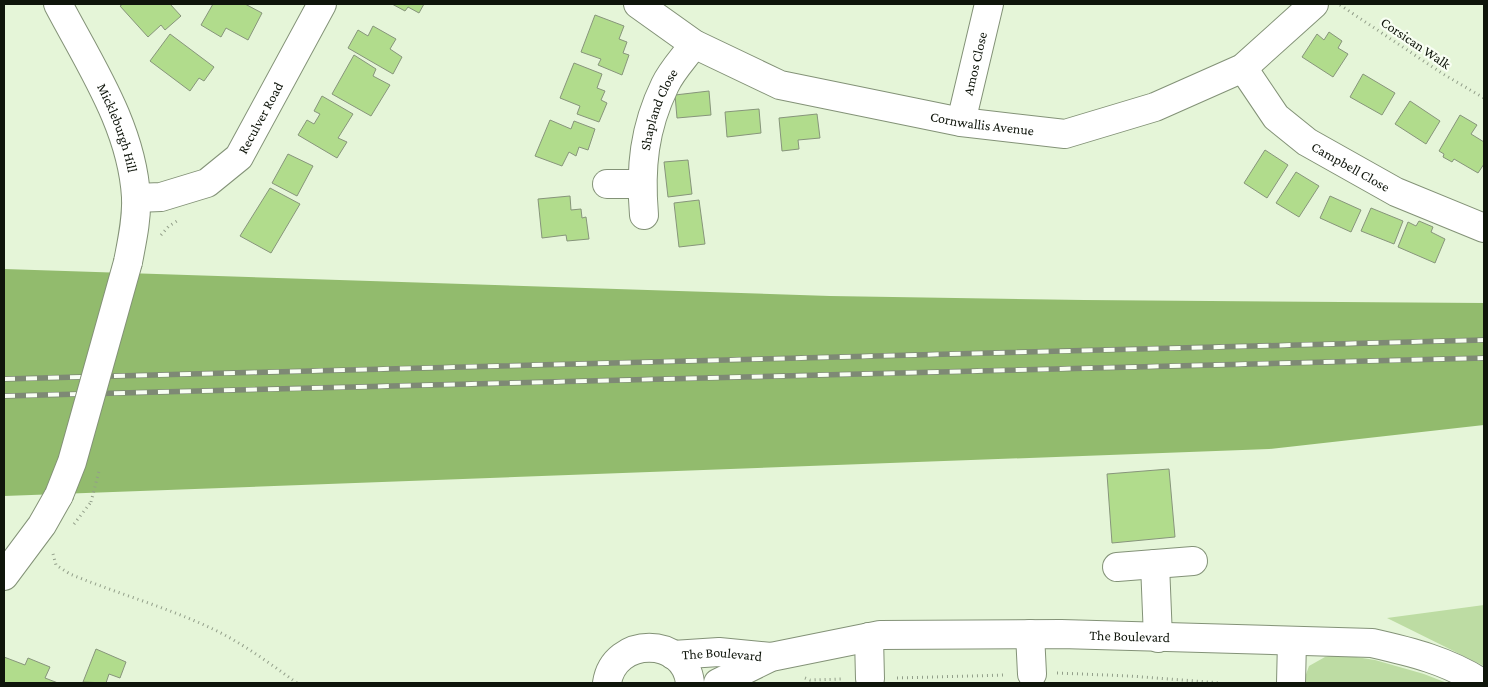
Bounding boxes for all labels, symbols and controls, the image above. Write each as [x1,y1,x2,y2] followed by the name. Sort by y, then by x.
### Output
[1378,14,1454,72] street label: Corsican Walk
[960,30,990,97] street label: Amos Close
[637,65,681,151] street label: Shapland Close
[234,79,287,156] street label: Reculver Road
[94,81,141,174] street label: Mickleburgh Hill
[929,108,1035,138] street label: Cornwallis Avenue
[1309,138,1393,195] street label: Campbell Close
[1089,627,1171,645] street label: The Boulevard
[681,644,763,664] street label: The Boulevard

